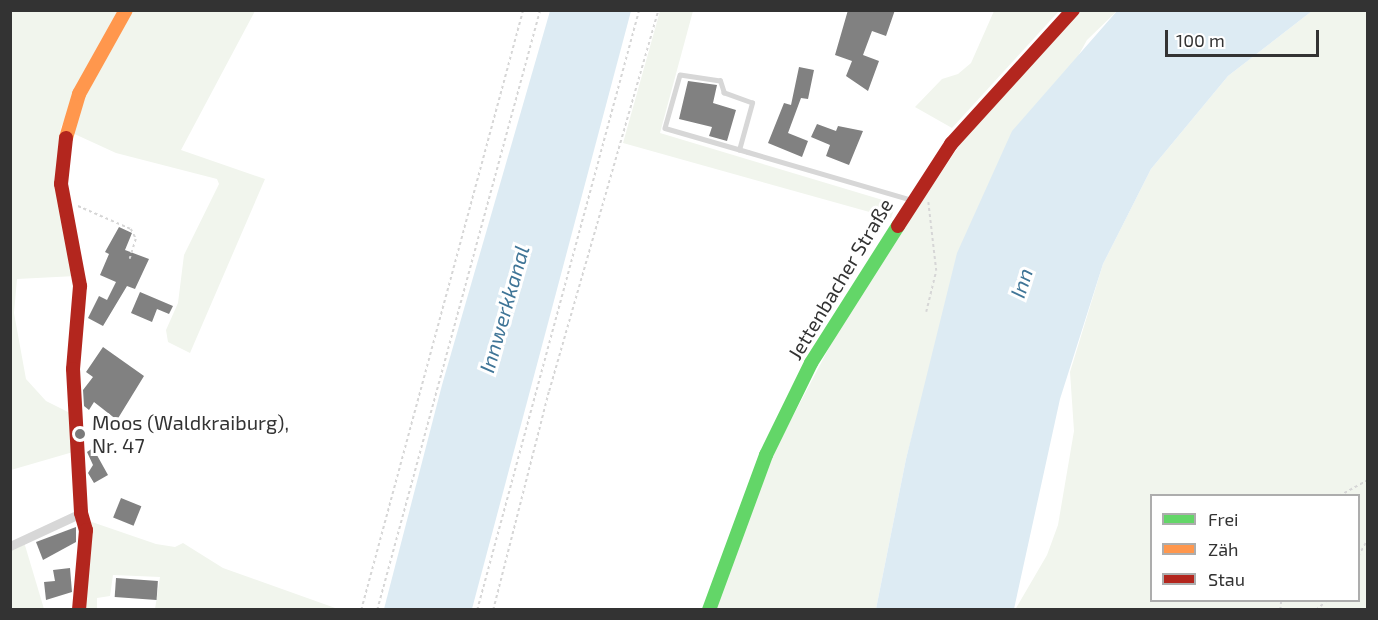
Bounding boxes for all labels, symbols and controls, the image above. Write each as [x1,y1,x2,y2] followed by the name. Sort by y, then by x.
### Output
[1168,18,1322,56] scale bar
[1176,29,1225,51] text: 100 m
[782,194,898,364] street label: Jettenbacher Straße
[474,242,534,376] water label: Innwerkkanal
[1004,265,1038,301] water label: Inn
[92,410,289,457] place label: Moos (Waldkraiburg), Nr. 47
[73,427,87,441] marker: Moos (Waldkraiburg), Nr. 47
[1150,494,1360,602] legend
[1208,508,1239,530] text: Frei
[1208,538,1239,560] text: Zäh
[1208,568,1245,590] text: Stau

